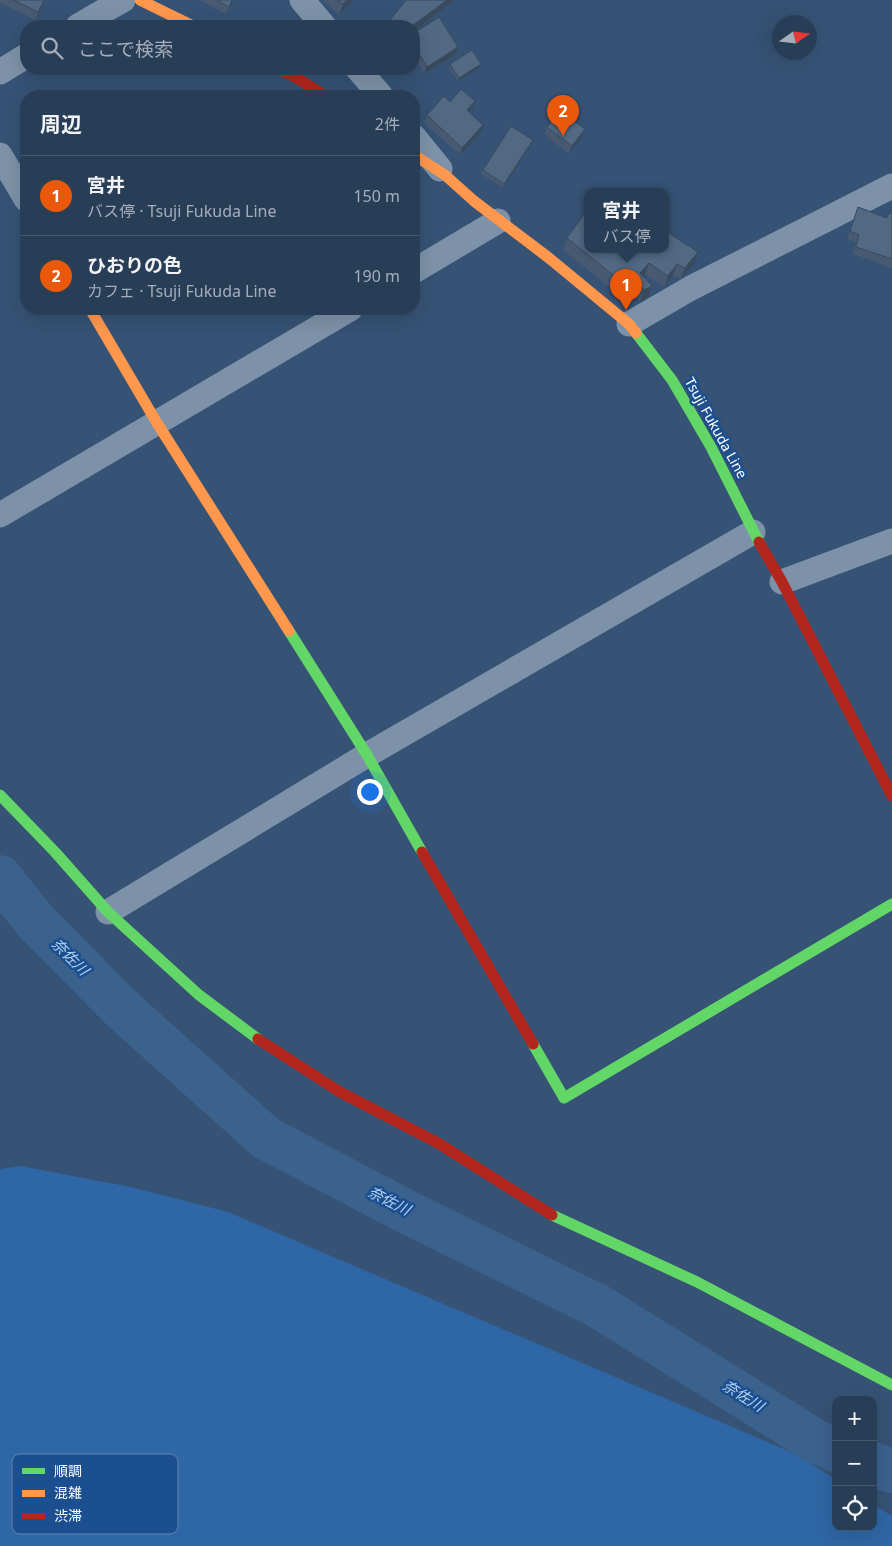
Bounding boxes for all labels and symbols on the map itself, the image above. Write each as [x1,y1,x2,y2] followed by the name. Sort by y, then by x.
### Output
[772,15,817,60] north arrow
[547,95,579,136] pin: 2
[610,269,642,310] pin: 1
[681,374,752,482] street label: Tsuji Fukuda Line
[357,779,383,805] your location
[48,933,95,981] water label: 奈佐川
[365,1181,416,1220] water label: 奈佐川
[719,1375,770,1417] water label: 奈佐川
[12,1454,178,1534] legend
[54,1461,82,1480] text: 順調
[54,1483,82,1502] text: 混雑
[54,1506,82,1525] text: 渋滞

